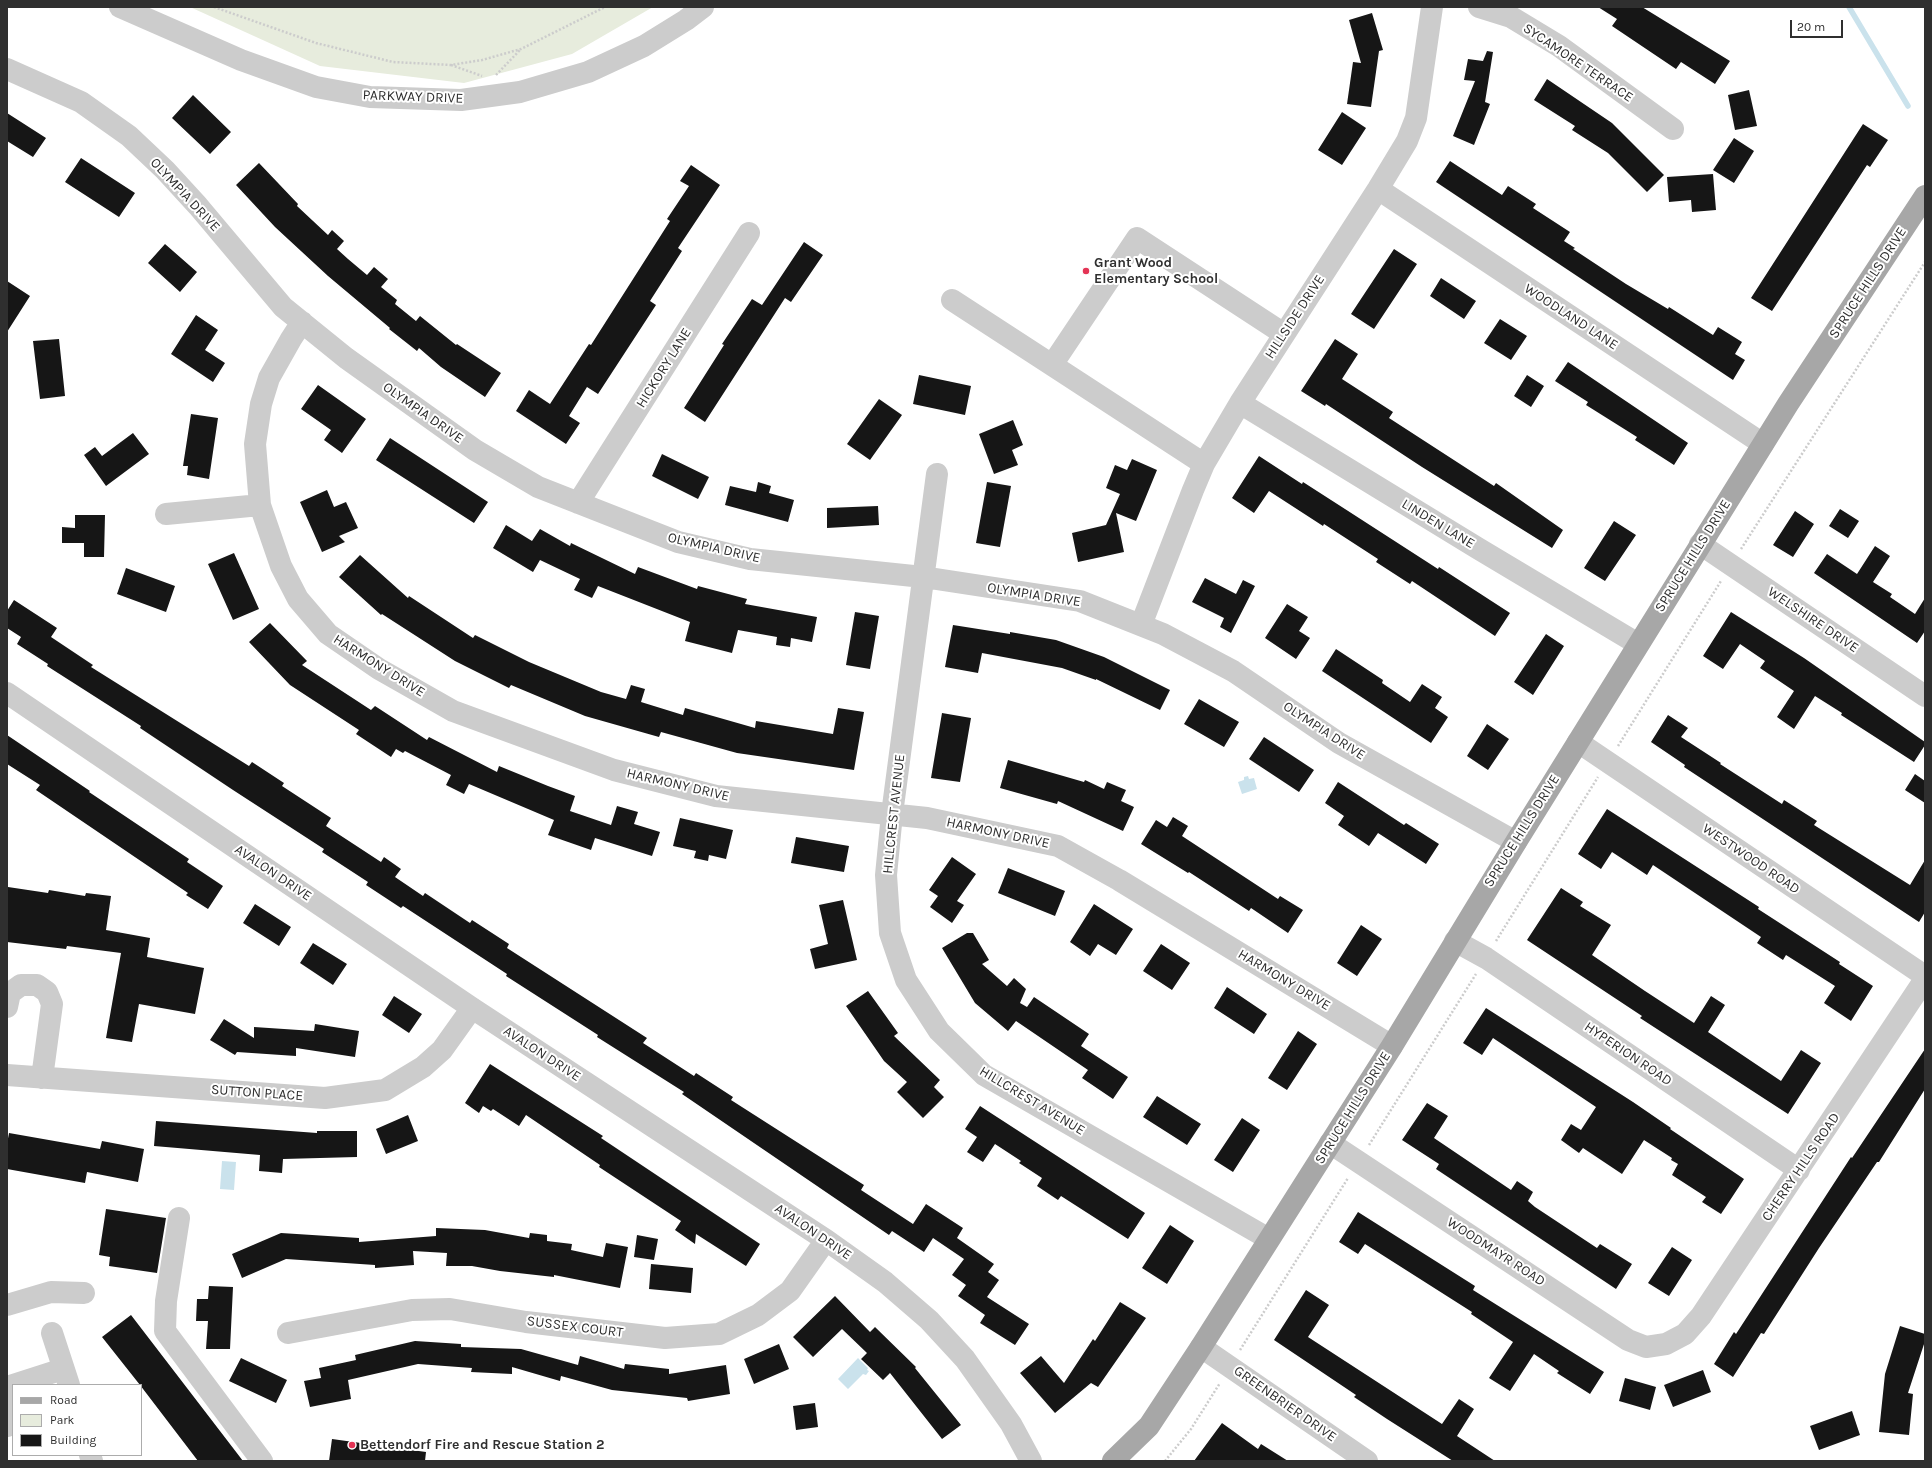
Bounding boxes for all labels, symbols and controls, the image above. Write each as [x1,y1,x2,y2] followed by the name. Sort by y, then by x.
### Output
[1792,12,1845,38] scale bar
[1520,20,1636,106] street label: SYCAMORE TERRACE
[1797,20,1825,34] text: 20 m
[362,87,464,107] street label: PARKWAY DRIVE
[147,155,223,235] street label: OLYMPIA DRIVE
[1826,224,1910,342] street label: SPRUCE HILLS DRIVE
[1094,255,1218,288] place label: Grant Wood Elementary School
[1081,266,1091,276] marker: Grant Wood Elementary School
[1262,272,1328,362] street label: HILLSIDE DRIVE
[1521,280,1621,354] street label: WOODLAND LANE
[633,325,695,411] street label: HICKORY LANE
[379,379,467,447] street label: OLYMPIA DRIVE
[1398,496,1478,552] street label: LINDEN LANE
[1652,497,1734,615] street label: SPRUCE HILLS DRIVE
[666,529,762,567] street label: OLYMPIA DRIVE
[986,579,1082,611] street label: OLYMPIA DRIVE
[1764,583,1862,657] street label: WELSHIRE DRIVE
[330,631,428,701] street label: HARMONY DRIVE
[1280,698,1368,764] street label: OLYMPIA DRIVE
[879,753,909,875] street label: HILLCREST AVENUE
[625,765,731,805] street label: HARMONY DRIVE
[1481,772,1563,890] street label: SPRUCE HILLS DRIVE
[945,814,1051,852] street label: HARMONY DRIVE
[1699,820,1803,898] street label: WESTWOOD ROAD
[231,841,315,905] street label: AVALON DRIVE
[1235,946,1333,1014] street label: HARMONY DRIVE
[1581,1019,1675,1089] street label: HYPERION ROAD
[500,1023,584,1085] street label: AVALON DRIVE
[1312,1049,1394,1167] street label: SPRUCE HILLS DRIVE
[976,1063,1088,1139] street label: HILLCREST AVENUE
[210,1081,304,1105] street label: SUTTON PLACE
[1759,1110,1843,1224] street label: CHERRY HILLS ROAD
[771,1200,855,1264] street label: AVALON DRIVE
[1444,1214,1548,1290] street label: WOODMAYR ROAD
[526,1313,624,1341] street label: SUSSEX COURT
[1230,1362,1340,1446] street label: GREENBRIER DRIVE
[12,1384,142,1456] legend
[50,1393,78,1407] text: Road
[50,1413,74,1427] text: Park
[50,1433,96,1447] text: Building
[360,1437,605,1453] place label: Bettendorf Fire and Rescue Station 2
[347,1440,357,1450] marker: Bettendorf Fire and Rescue Station 2

